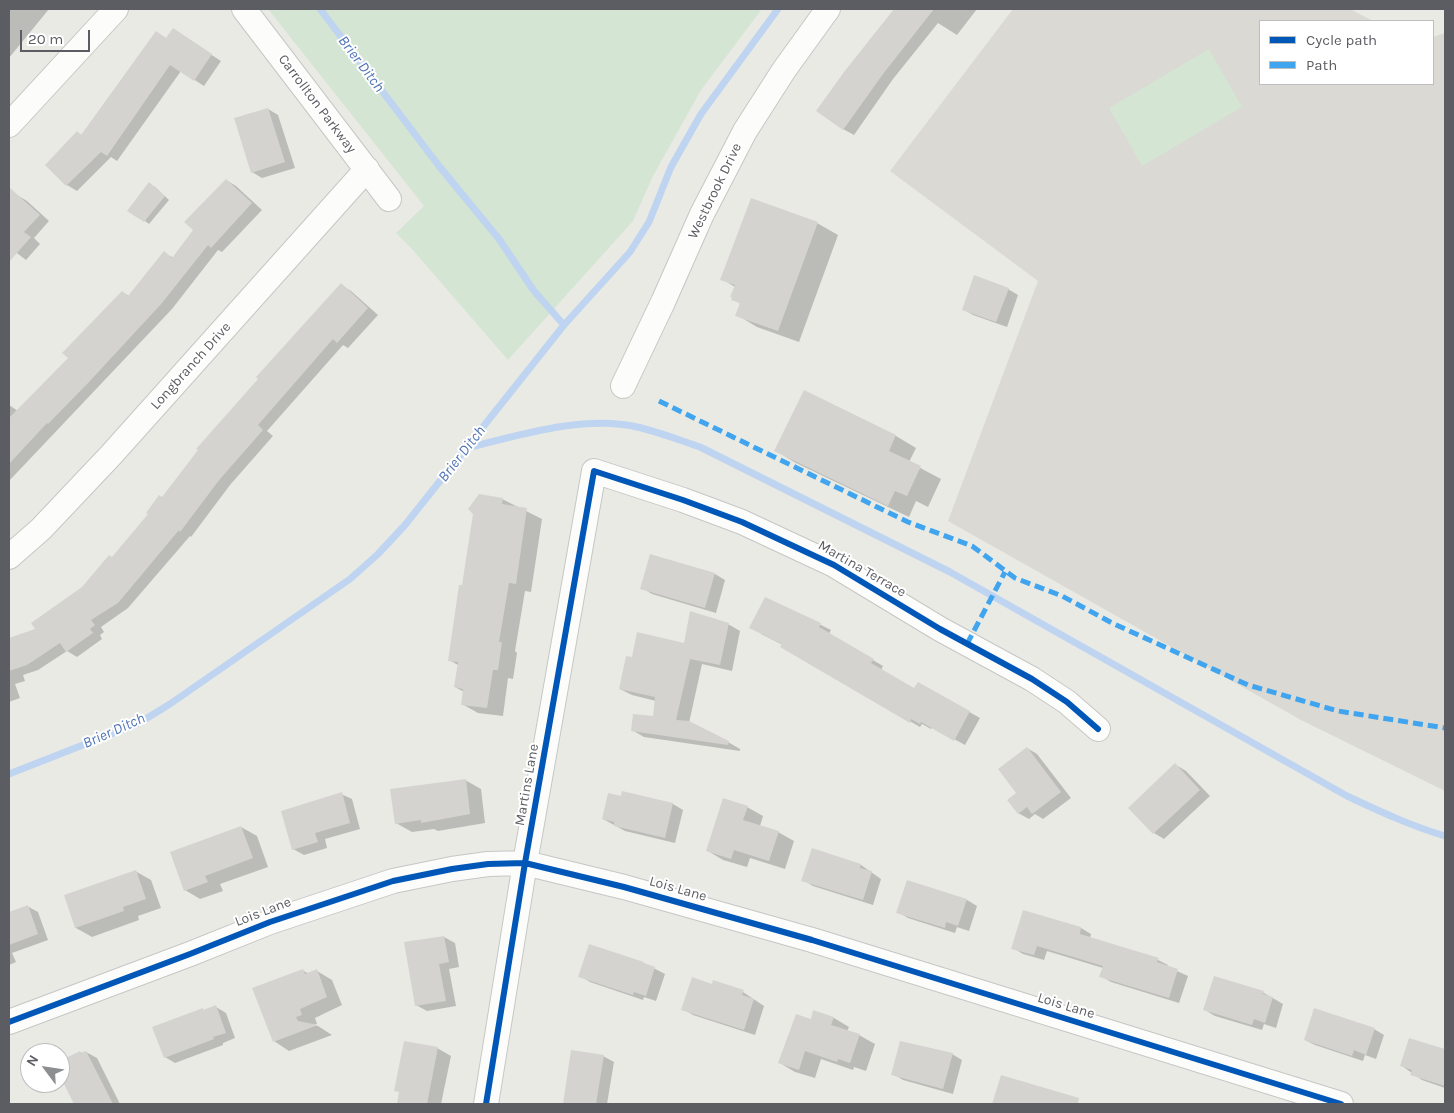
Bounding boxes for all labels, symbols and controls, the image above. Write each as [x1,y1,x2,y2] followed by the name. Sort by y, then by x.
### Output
[22,20,92,52] scale bar
[1259,20,1434,85] legend
[28,30,63,48] text: 20 m
[1306,31,1377,49] text: Cycle path
[334,32,388,96] water label: Brier Ditch
[274,51,360,157] street label: Carrollton Parkway
[1306,56,1337,74] text: Path
[685,140,745,242] street label: Westbrook Drive
[147,319,235,413] street label: Longbranch Drive
[435,422,489,486] water label: Brier Ditch
[815,537,909,601] street label: Martina Terrace
[80,709,148,753] water label: Brier Ditch
[512,743,542,827] street label: Martins Lane
[647,873,709,905] street label: Lois Lane
[232,894,294,930] street label: Lois Lane
[1035,989,1097,1023] street label: Lois Lane
[20,1043,70,1093] north arrow
[23,1052,42,1069] text: N

